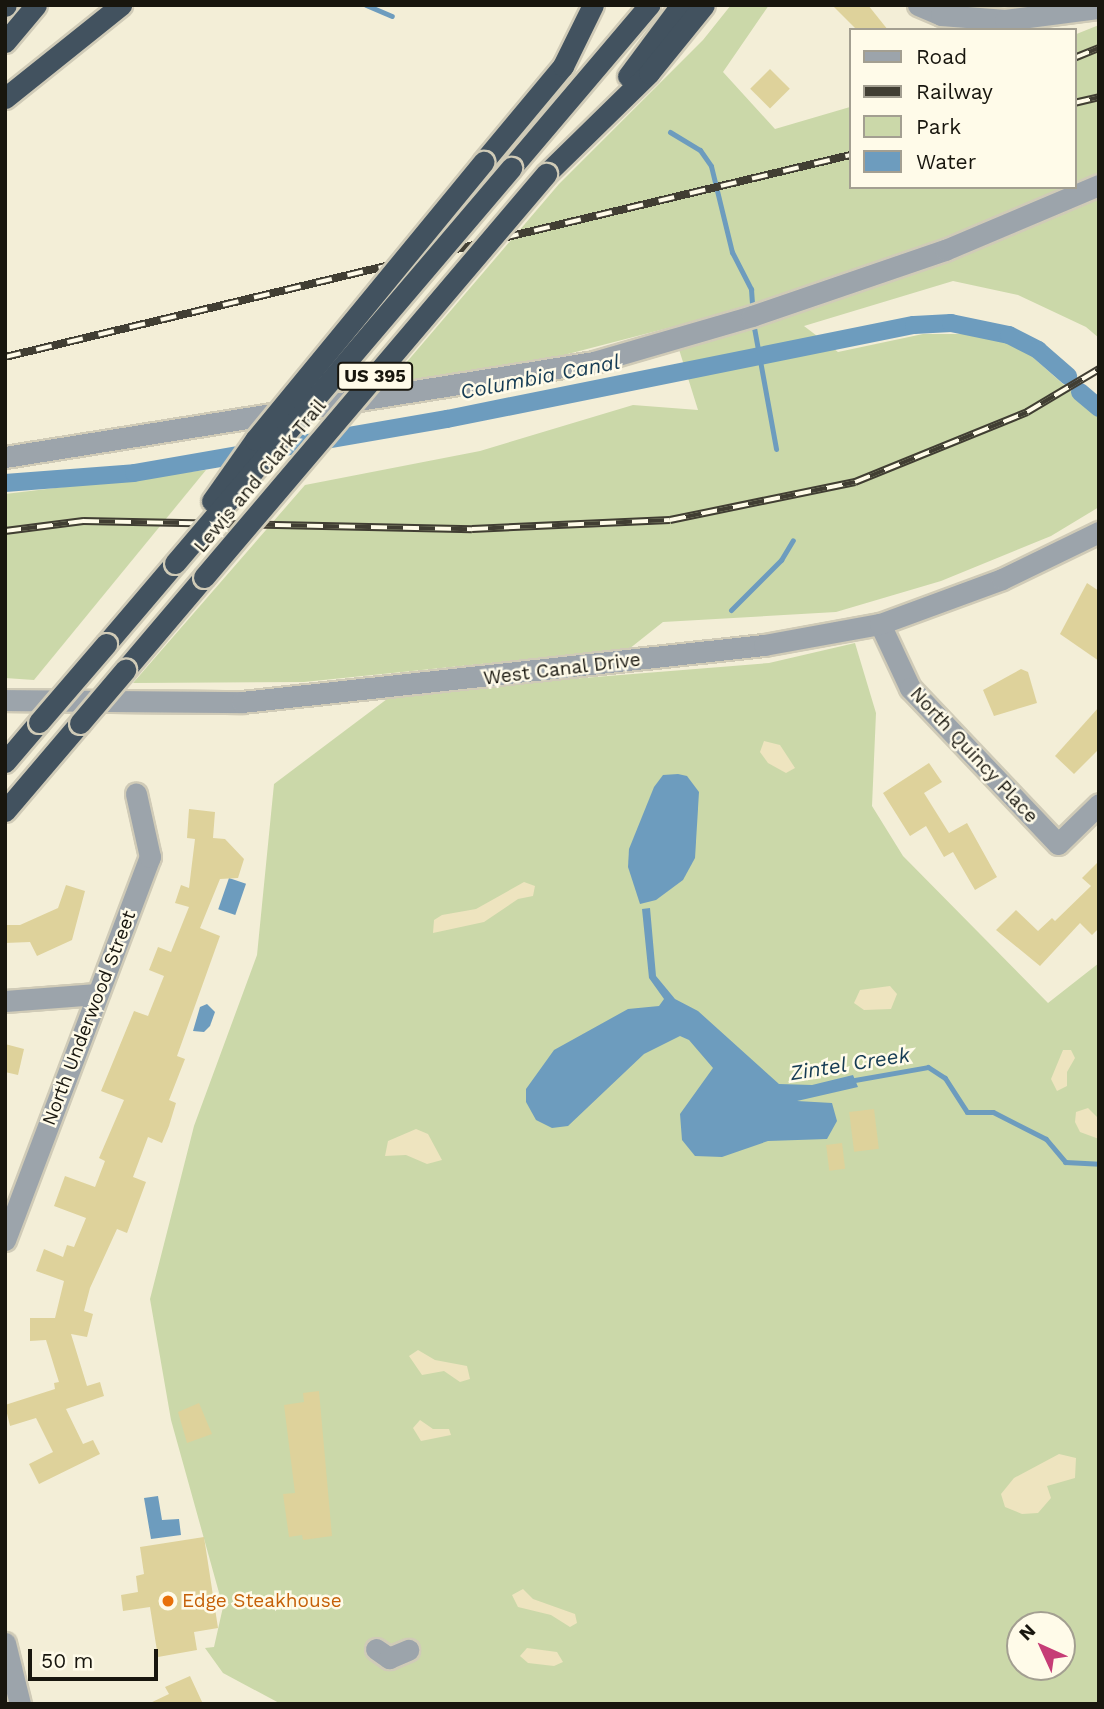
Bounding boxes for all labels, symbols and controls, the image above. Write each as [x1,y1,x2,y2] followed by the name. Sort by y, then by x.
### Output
[848,28,1076,189] legend
[916,44,967,69] text: Road
[916,79,993,104] text: Railway
[916,114,961,139] text: Park
[916,149,976,174] text: Water
[458,349,622,405] water label: Columbia Canal
[336,362,414,390] road number: US 395
[189,394,331,558] street label: Lewis and Clark Trail
[482,648,642,690] street label: West Canal Drive
[905,682,1043,828] street label: North Quincy Place
[37,907,141,1129] street label: North Underwood Street
[788,1042,912,1086] water label: Zintel Creek
[182,1590,342,1612] place label: Edge Steakhouse
[160,1593,176,1609] marker: Edge Steakhouse
[1006,1611,1076,1681] north arrow
[1014,1619,1040,1645] text: N
[32,1636,161,1680] scale bar
[41,1648,93,1673] text: 50 m

